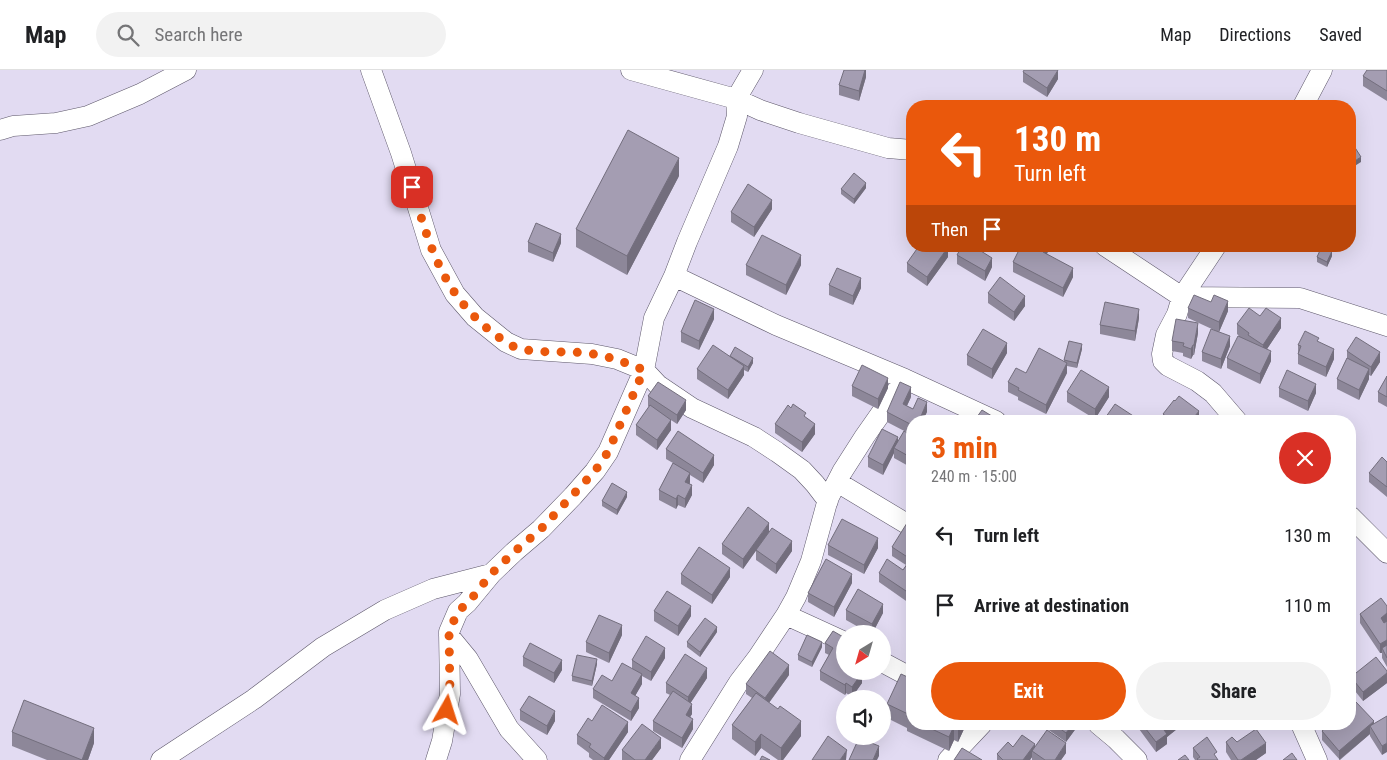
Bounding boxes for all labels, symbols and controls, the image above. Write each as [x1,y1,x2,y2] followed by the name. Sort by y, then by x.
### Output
[96,12,446,57] search box
[25,21,66,49] text: Map
[114,21,142,49] icon: search
[154,23,243,46] text: Search here
[1160,24,1191,45] text: Map
[1219,24,1291,45] text: Directions
[1319,24,1362,45] text: Saved
[1014,119,1101,160] text: 130 m
[931,120,996,185] icon: left
[1014,161,1086,186] text: Turn left
[391,166,433,208] pin
[398,173,426,201] icon: arrive
[978,215,1006,243] icon: arrive
[931,218,968,241] text: Then
[931,430,998,465] text: 3 min
[1279,432,1331,484] button: close
[931,467,1017,486] text: 240 m · 15:00
[931,521,959,549] icon: left
[974,524,1039,547] text: Turn left
[1284,524,1331,547] text: 130 m
[931,591,959,619] icon: arrive
[974,594,1129,617] text: Arrive at destination
[1284,594,1331,617] text: 110 m
[836,625,891,680] north arrow
[836,625,891,745] map controls
[931,662,1126,720] button: Exit
[1136,662,1331,720] button: Share
[420,683,472,735] position arrow
[836,690,891,745] button: sound

